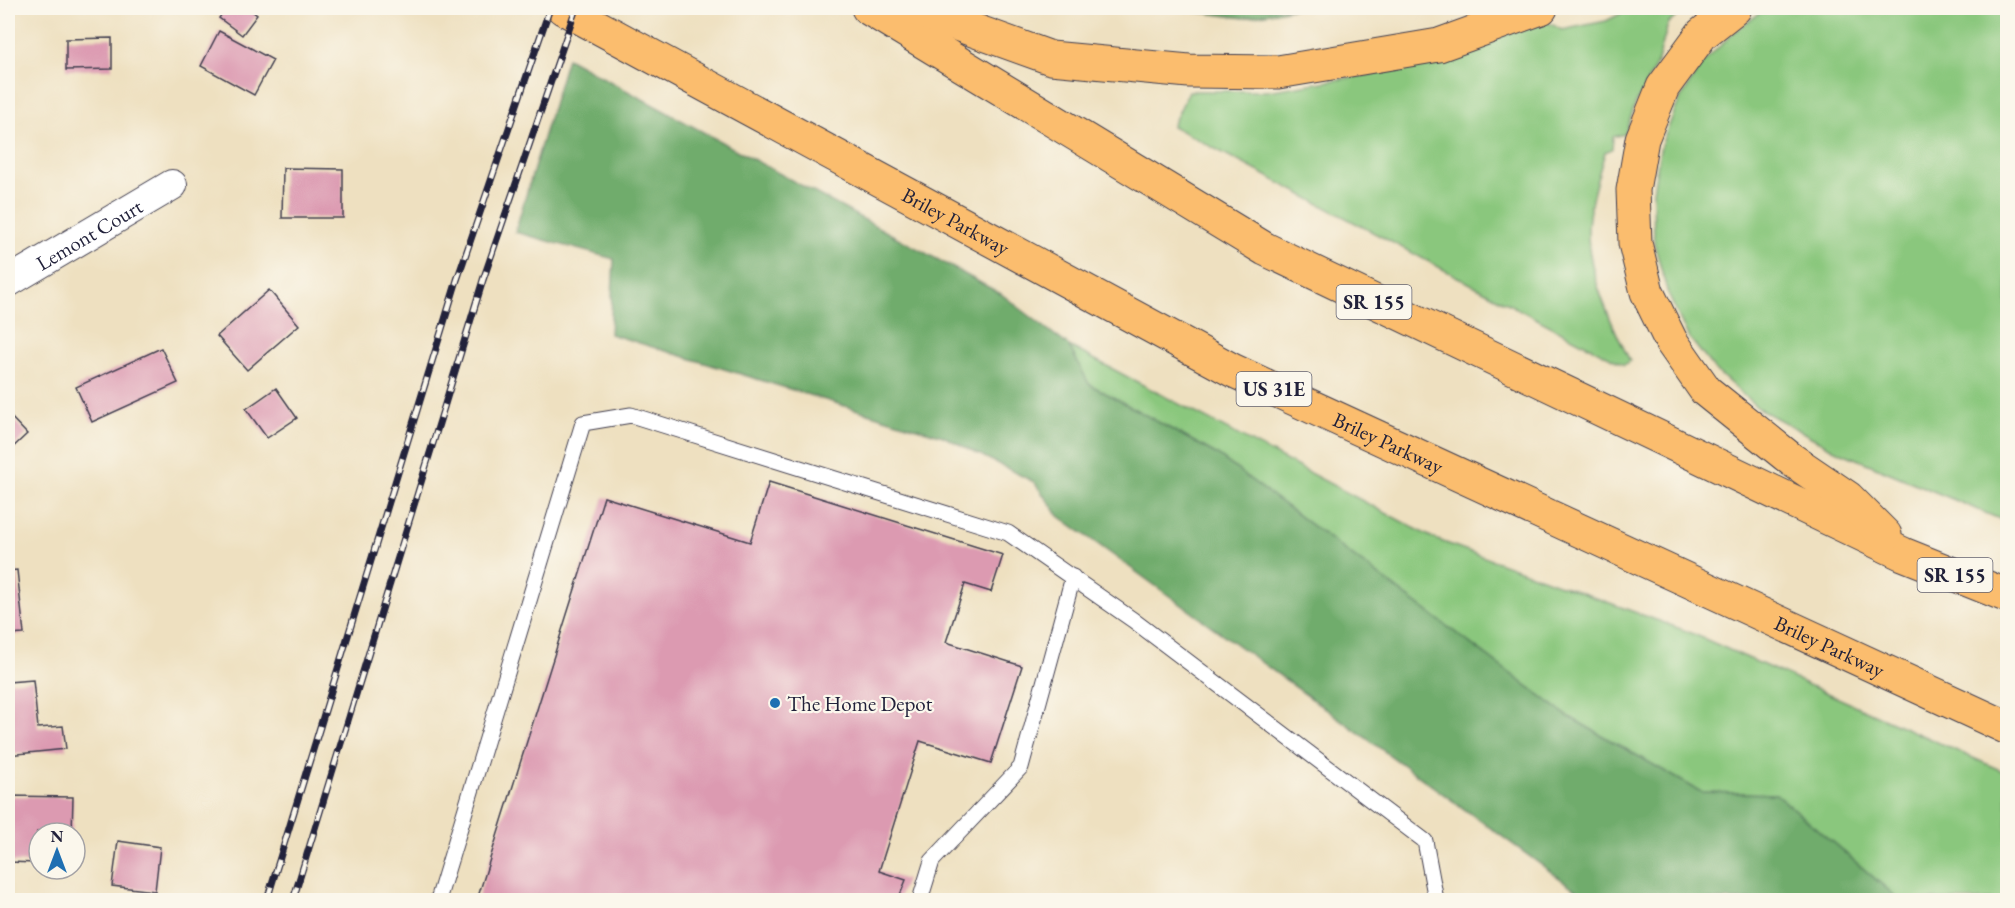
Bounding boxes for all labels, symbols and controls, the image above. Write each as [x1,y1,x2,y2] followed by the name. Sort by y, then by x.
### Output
[898,181,1015,261] street label: Briley Parkway
[31,192,147,276] street label: Lemont Court
[1336,285,1412,319] road number: SR 155
[1236,372,1312,406] road number: US 31E
[1329,405,1449,480] street label: Briley Parkway
[1918,558,1992,592] road number: SR 155
[1770,609,1890,683] street label: Briley Parkway
[787,690,933,717] place label: The Home Depot
[768,696,782,710] marker: The Home Depot
[27,821,87,881] north arrow
[51,826,64,847] text: N

